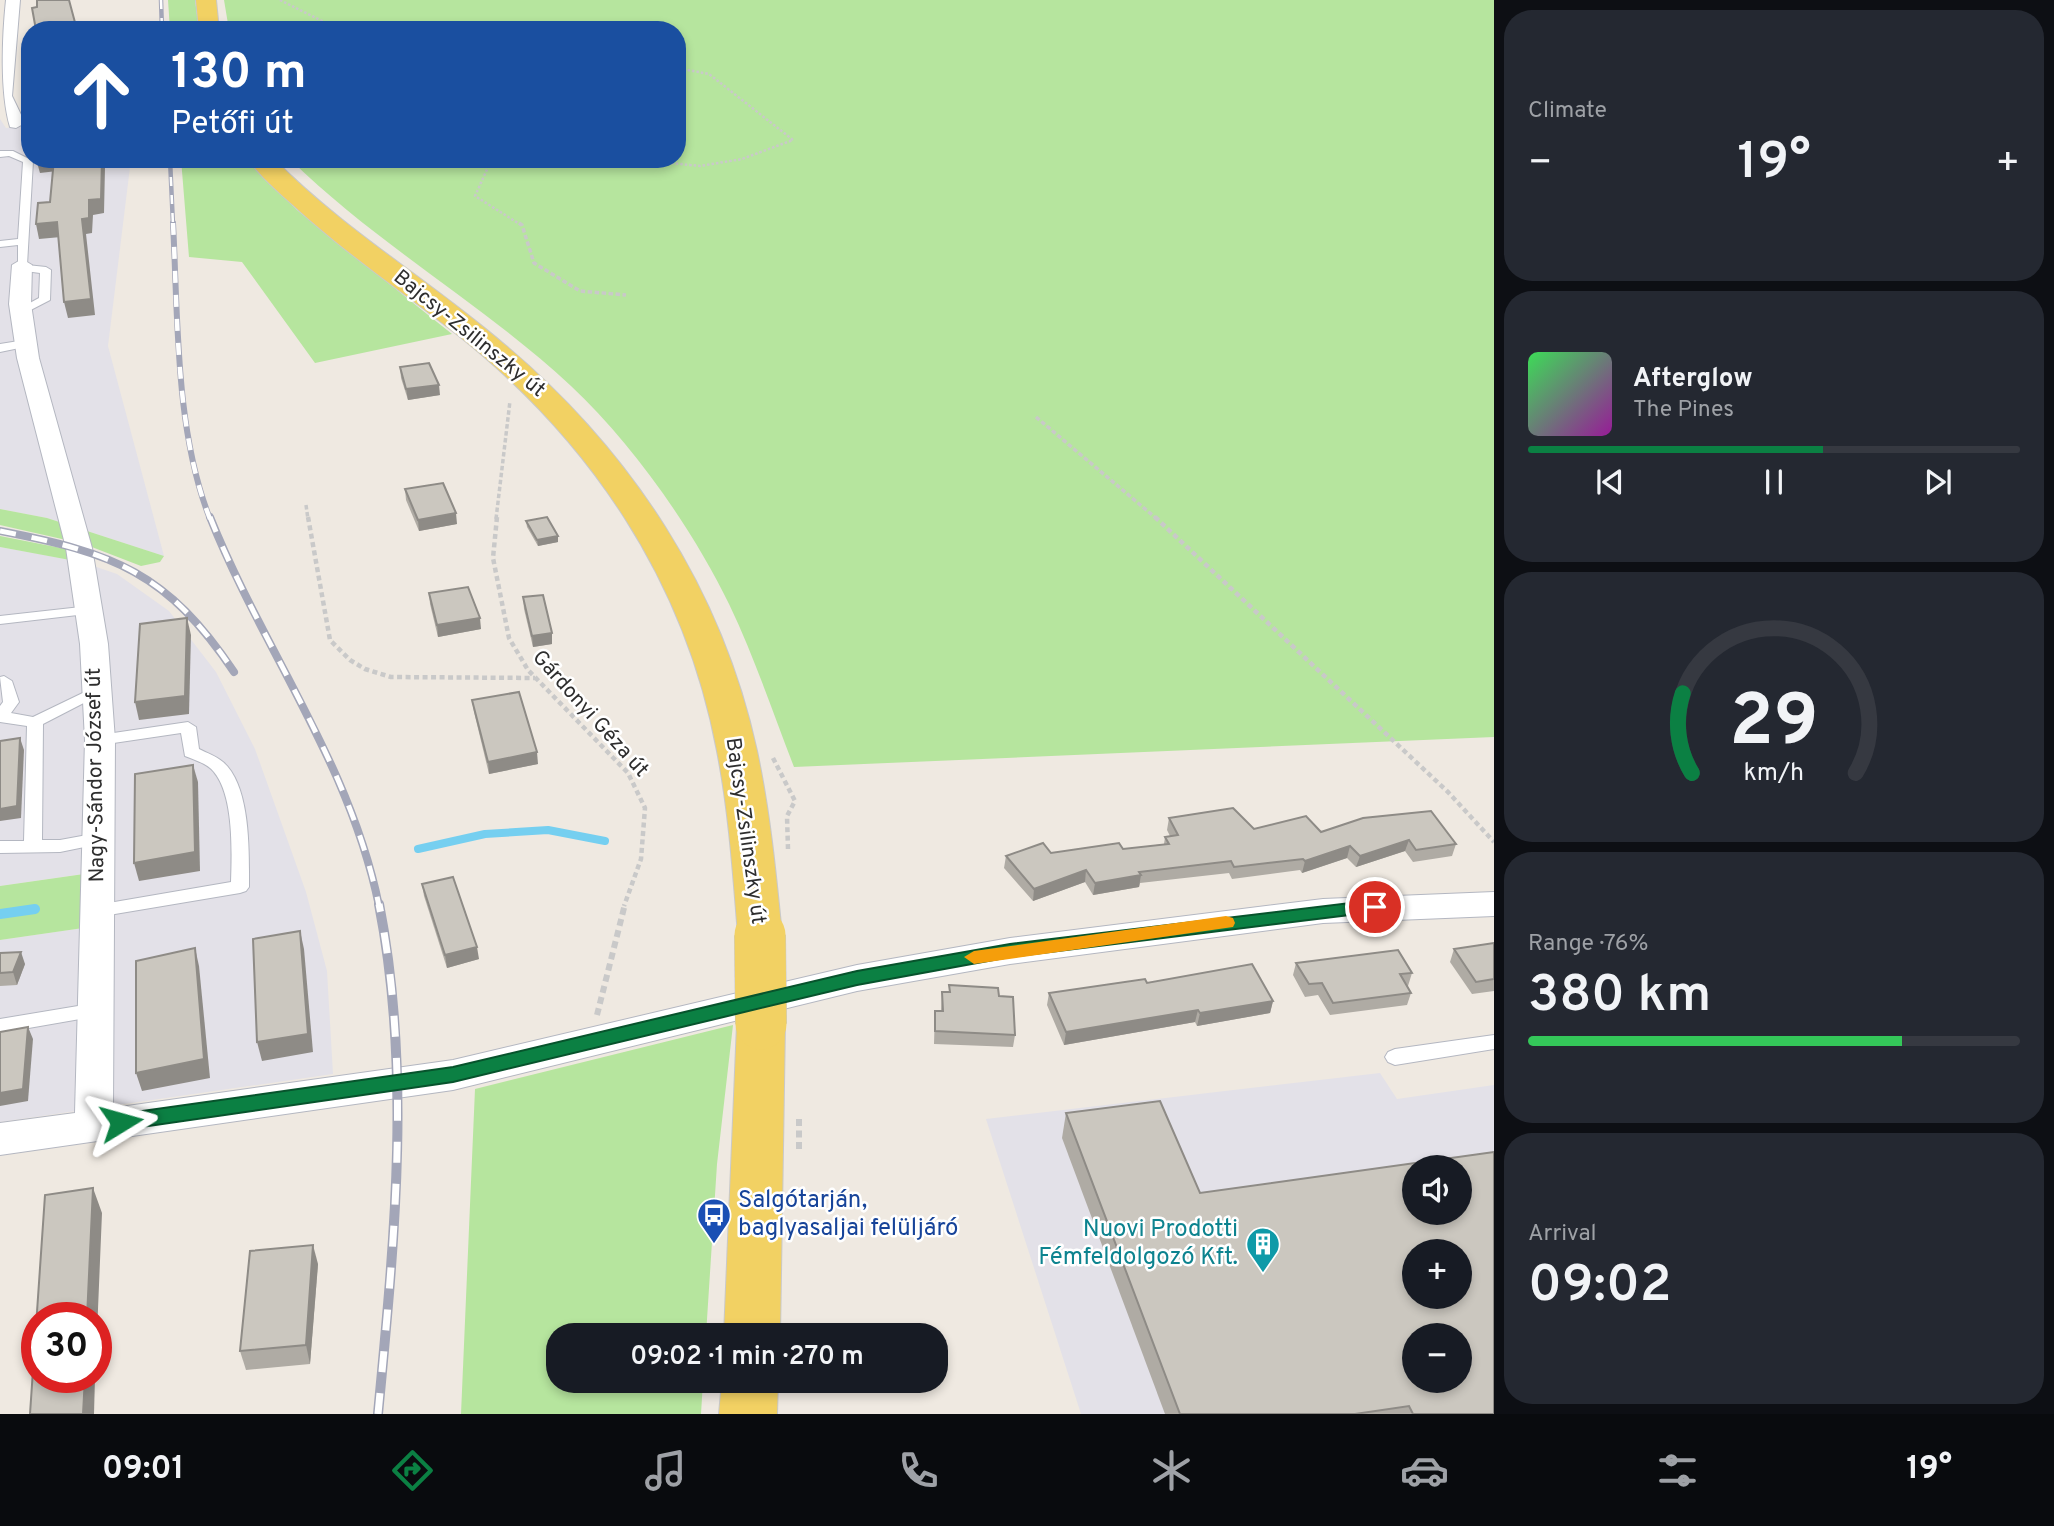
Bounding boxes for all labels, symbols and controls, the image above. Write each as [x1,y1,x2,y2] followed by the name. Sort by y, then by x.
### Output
[171,44,307,106] text: 130 m
[56,49,147,140] icon: ahead
[1528,97,1607,126] text: Climate
[171,105,294,145] text: Petőfi út
[1737,131,1811,197] text: 19°
[1528,140,1553,189] text: −
[1995,140,2020,189] text: +
[387,264,551,404] street label: Bajcsy-Zsilinszky út
[1633,363,1753,396] text: Afterglow
[1633,396,1734,425] text: The Pines
[1591,463,1629,501] icon: previous
[1755,463,1793,501] icon: pause
[1919,463,1957,501] icon: next
[526,645,654,783] street label: Gárdonyi Géza út
[81,667,111,883] street label: Nagy-Sándor József út
[1729,679,1819,771] text: 29
[719,736,771,926] street label: Bajcsy-Zsilinszky út
[1744,758,1804,790] text: km/h
[1345,877,1405,937] pin
[1356,888,1394,926] icon: arrive
[1528,930,1648,959] text: Range · 76%
[1528,964,1711,1030] text: 380 km
[84,1085,158,1159] position arrow
[1402,1155,1472,1393] map controls
[1402,1155,1472,1225] button: sound
[738,1186,959,1244] place label: Salgótarján, baglyasaljai felüljáró
[695,1196,733,1245] bus stop icon: Salgótarján, baglyasaljai felüljáró
[1038,1215,1238,1273] place label: Nuovi Prodotti Fémfeldolgozó Kft.
[1528,1220,1597,1249] text: Arrival
[1244,1225,1282,1274] building icon: Nuovi Prodotti Fémfeldolgozó Kft.
[1402,1239,1472,1309] button: +
[1528,1254,1672,1320] text: 09:02
[21,1302,112,1393] speed limit sign: 30
[1402,1323,1472,1393] button: −
[630,1341,864,1374] text: 09:02 · 1 min · 270 m
[388,1446,437,1495] icon: directions
[641,1446,690,1495] icon: music
[894,1446,943,1495] icon: phone
[1147,1446,1196,1495] icon: climate
[1400,1446,1449,1495] icon: car
[1653,1446,1702,1495] icon: filters
[102,1450,184,1490] text: 09:01
[1906,1450,1952,1490] text: 19°

